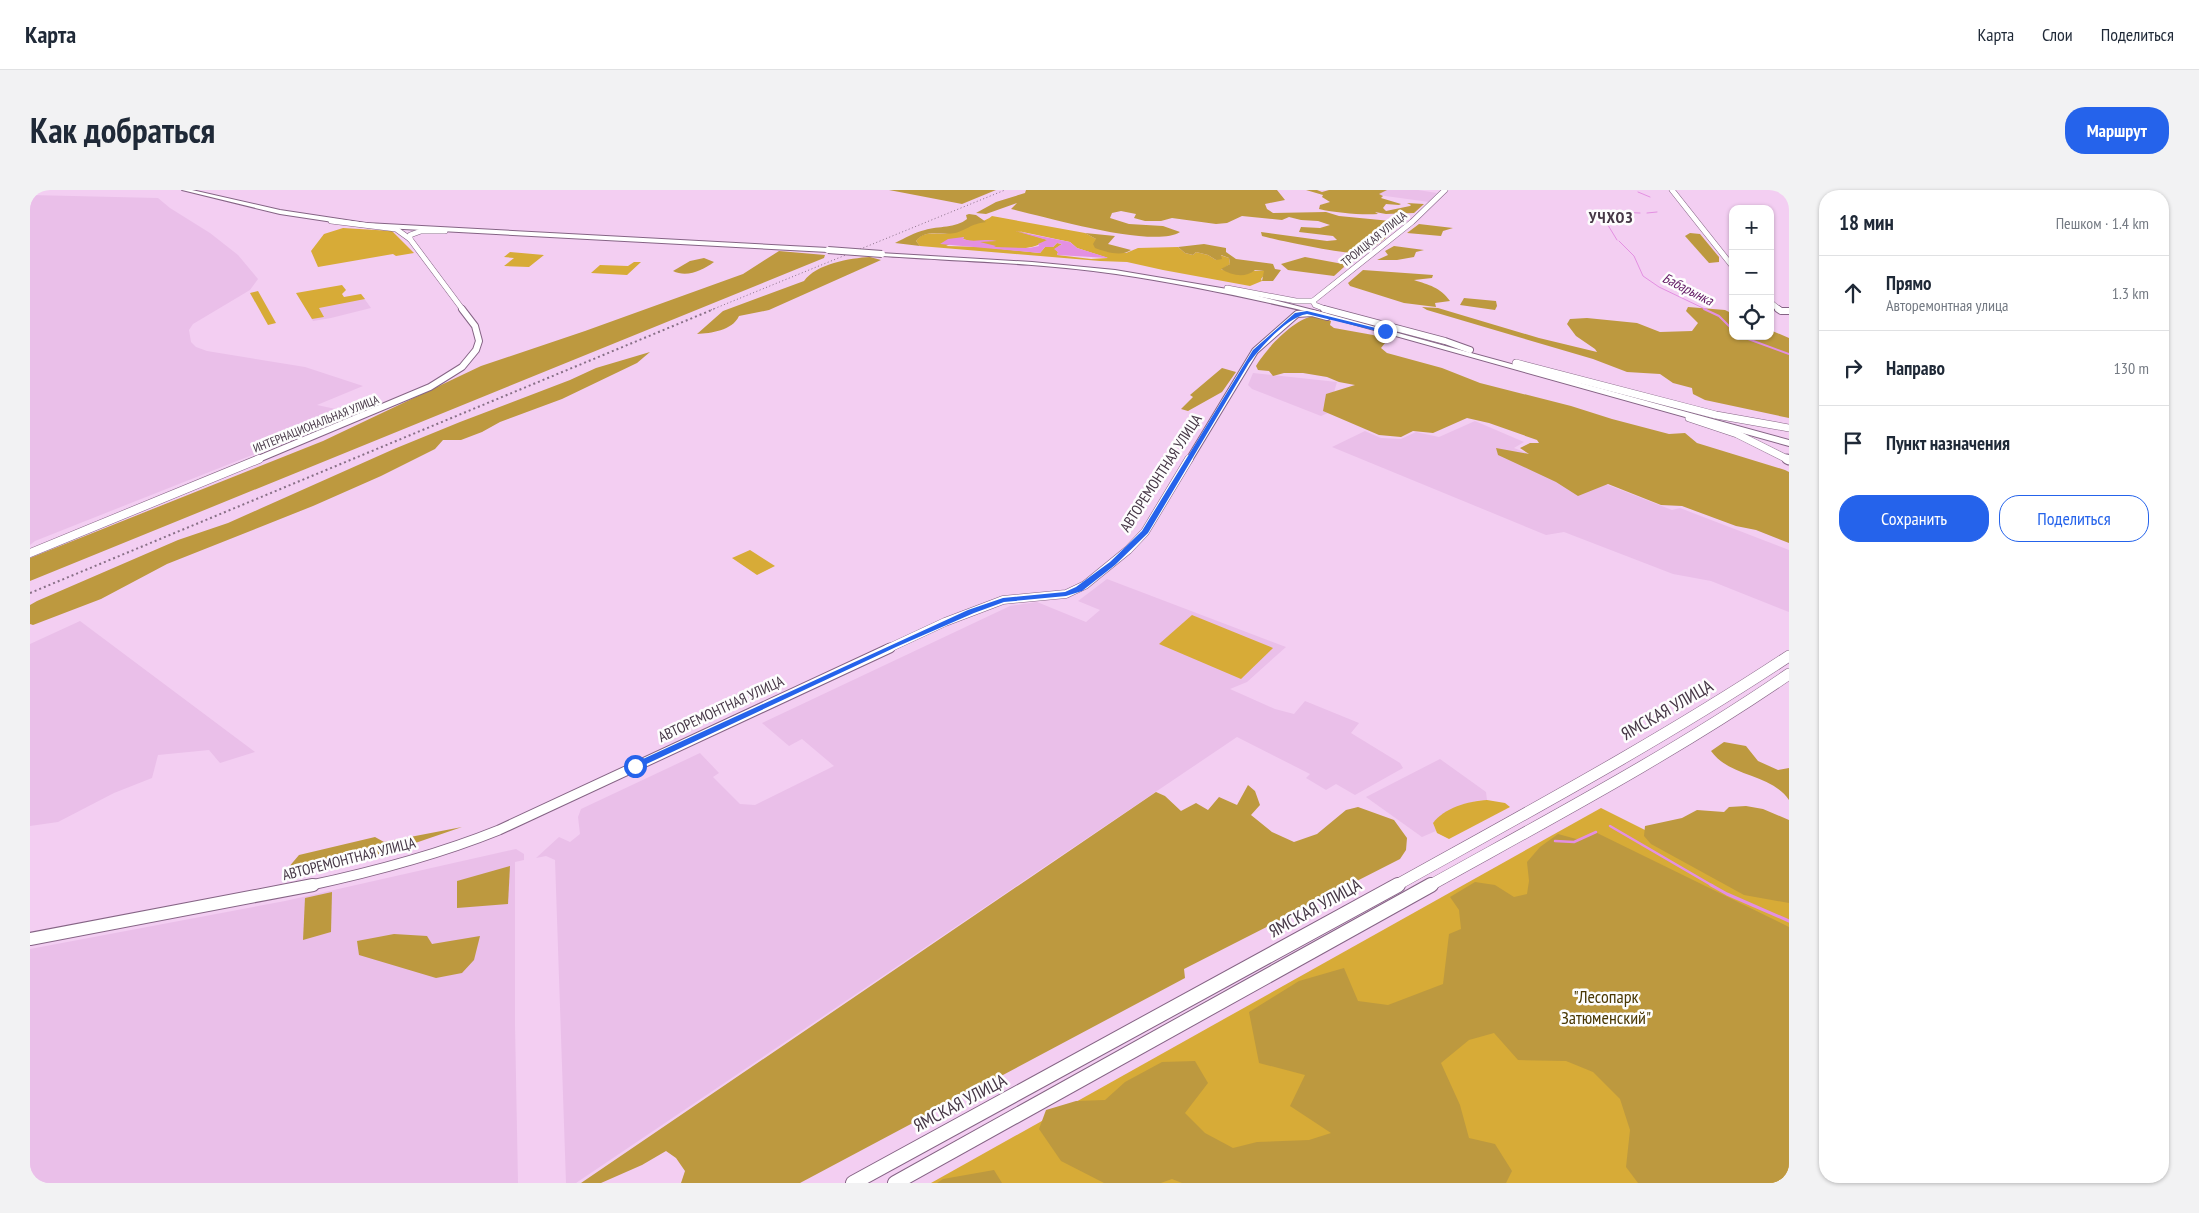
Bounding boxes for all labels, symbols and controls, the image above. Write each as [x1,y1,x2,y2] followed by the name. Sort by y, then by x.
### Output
[25,19,76,50] text: Карта
[1977,23,2014,46] text: Карта
[2042,23,2073,46] text: Слои
[2101,23,2174,46] text: Поделиться
[30,107,215,153] text: Как добраться
[2065,107,2169,154] button: Маршрут
[1729,205,1774,340] map controls
[1729,205,1774,250] button: +
[1338,207,1410,270] street label: ТРОИЦКАЯ УЛИЦА
[1588,207,1633,227] district label: УЧХОЗ
[1839,209,1894,236] text: 18 мин
[2056,213,2149,233] text: Пешком · 1.4 km
[1729,250,1774,295] button: −
[1660,269,1717,310] water label: Бабарынка
[1886,271,1931,295] text: Прямо
[1839,279,1867,307] icon: ahead
[2112,283,2149,303] text: 1.3 km
[1729,295,1774,340] button: locate
[1886,295,2008,315] text: Авторемонтная улица
[1374,320,1397,343] route end
[1839,354,1867,382] icon: right
[1886,356,1945,380] text: Направо
[2114,358,2149,378] text: 130 m
[251,391,381,456] street label: ИНТЕРНАЦИОНАЛЬНАЯ УЛИЦА
[1115,410,1206,535] street label: АВТОРЕМОНТНАЯ УЛИЦА
[1839,429,1867,457] icon: arrive
[1886,431,2010,455] text: Пункт назначения
[1839,495,1989,542] button: Сохранить
[1999,495,2149,542] button: Поделиться
[655,671,787,746] street label: АВТОРЕМОНТНАЯ УЛИЦА
[1617,674,1717,745] street label: ЯМСКАЯ УЛИЦА
[624,755,647,778] route start
[280,833,418,884] street label: АВТОРЕМОНТНАЯ УЛИЦА
[1264,872,1365,942] street label: ЯМСКАЯ УЛИЦА
[1561,985,1651,1029] park label: "Лесопарк Затюменский"
[909,1068,1011,1137] street label: ЯМСКАЯ УЛИЦА

